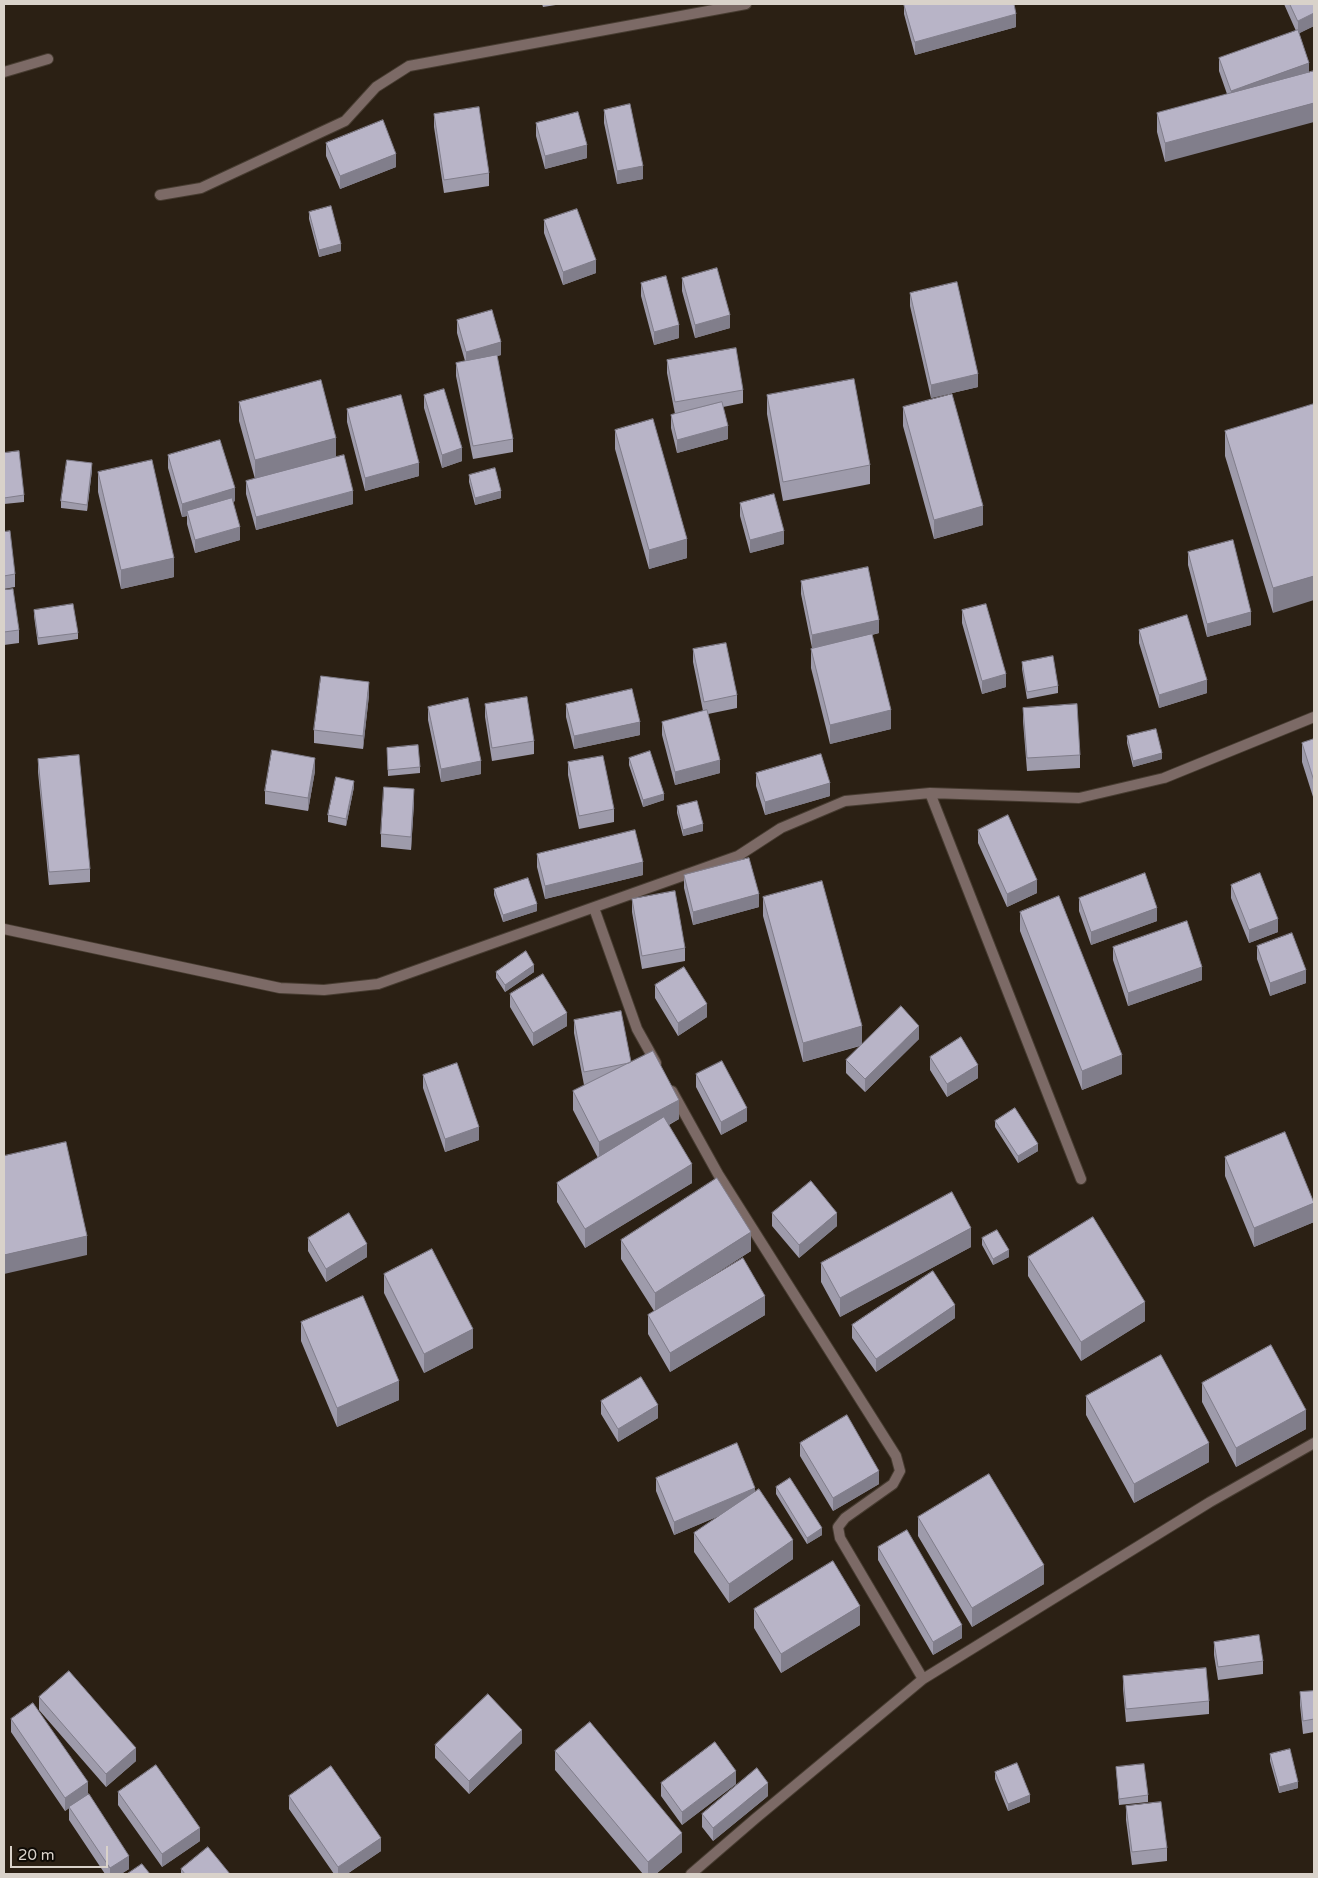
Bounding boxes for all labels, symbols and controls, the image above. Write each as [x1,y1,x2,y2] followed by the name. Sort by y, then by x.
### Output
[12,1836,110,1868] scale bar
[18,1846,55,1864] text: 20 m

